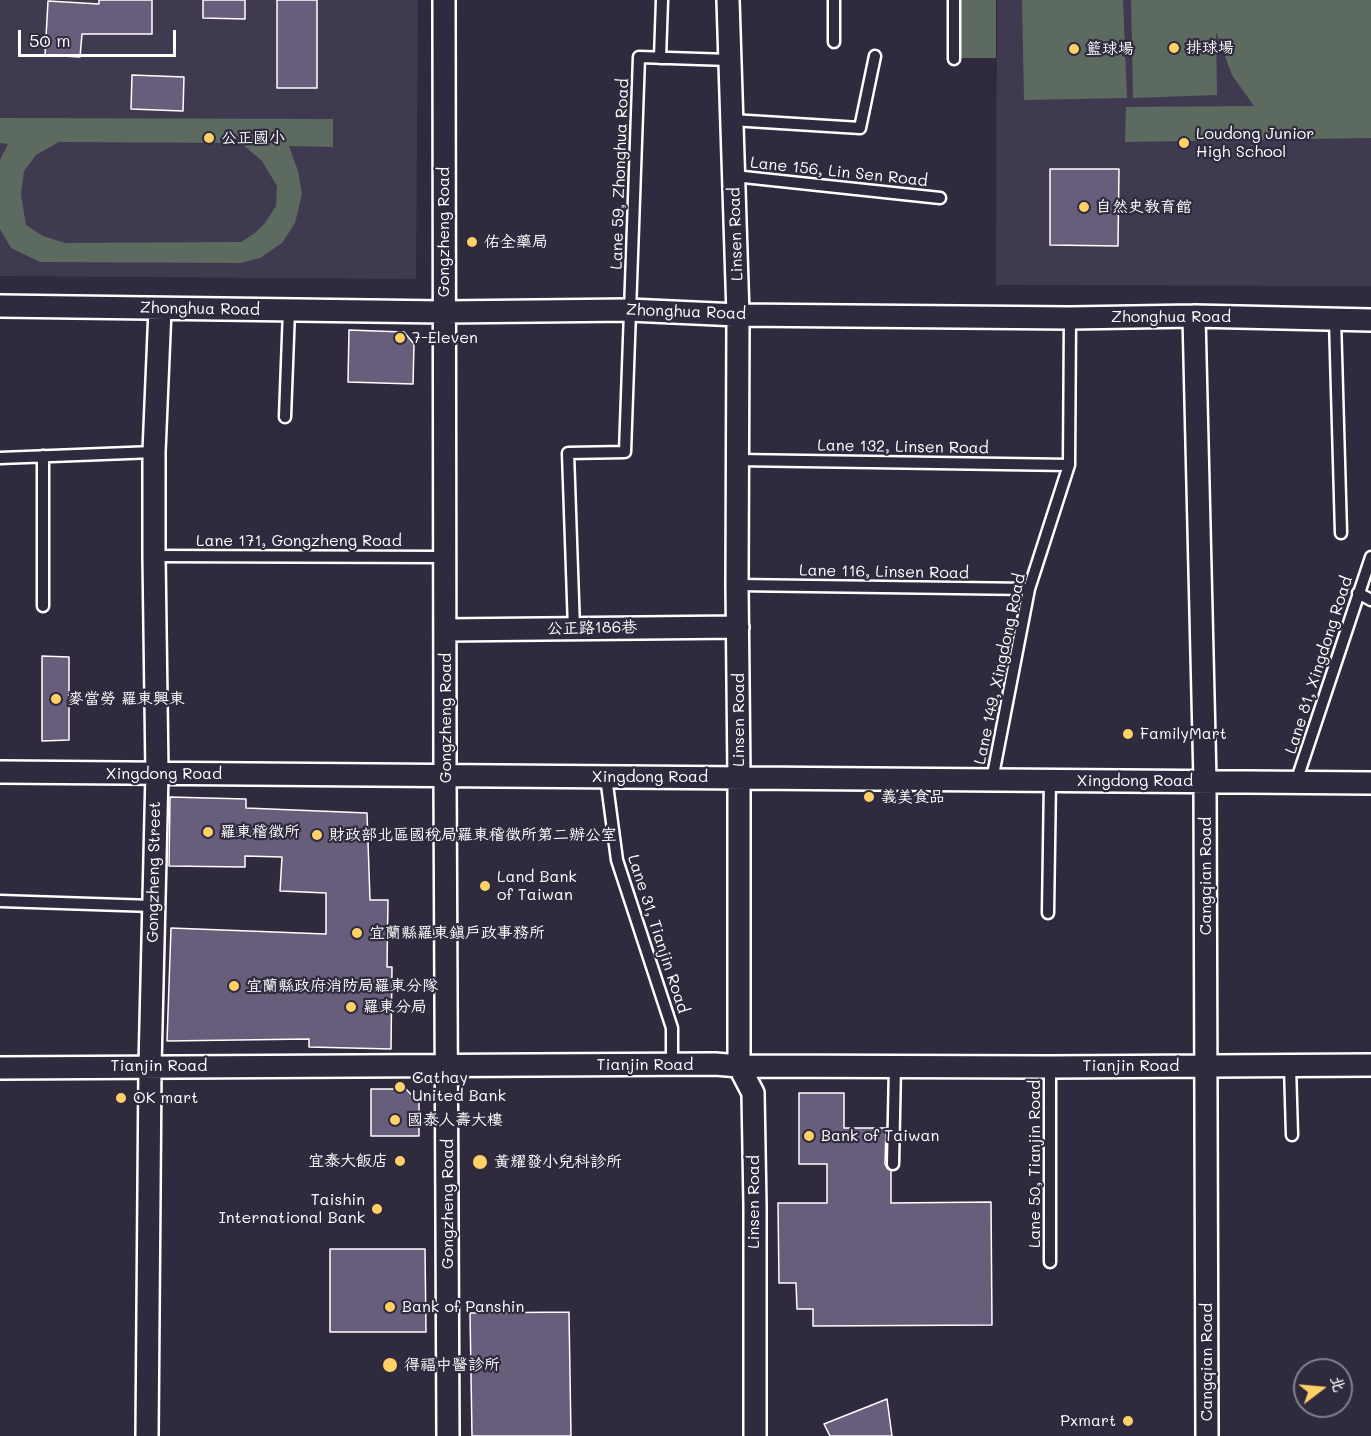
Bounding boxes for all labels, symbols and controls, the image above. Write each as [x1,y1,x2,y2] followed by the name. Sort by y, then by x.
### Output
[21,18,178,56] scale bar
[29,28,71,52] text: 50 m
[1186,38,1234,58] place label: 排球場
[1086,39,1134,59] place label: 籃球場
[1167,41,1181,55] marker: 排球場
[1067,42,1081,56] marker: 籃球場
[607,78,633,270] street label: Lane 59, Zhonghua Road
[1196,124,1314,162] place label: Loudong Junior High School
[221,128,285,148] place label: 公正國小
[202,131,216,145] marker: 公正國小
[1177,136,1191,150] marker: Loudong Junior High School
[749,153,929,191] street label: Lane 156, Lin Sen Road
[434,167,454,297] street label: Gongzheng Road
[725,187,747,281] street label: Linsen Road
[1096,197,1192,217] place label: 自然史教育館
[1077,200,1091,214] marker: 自然史教育館
[484,232,548,252] place label: 佑全藥局
[465,235,479,249] marker: 佑全藥局
[140,298,260,320] street label: Zhonghua Road
[626,300,746,324] street label: Zhonghua Road
[1111,307,1231,327] street label: Zhonghua Road
[412,328,478,348] place label: 7-Eleven
[393,331,407,345] marker: 7-Eleven
[817,436,989,458] street label: Lane 132, Linsen Road
[196,531,402,551] street label: Lane 171, Gongzheng Road
[799,561,969,583] street label: Lane 116, Linsen Road
[970,572,1030,766] street label: Lane 149, Xingdong Road
[1281,574,1357,756] street label: Lane 81, Xingdong Road
[547,618,637,638] street label: 公正路186巷
[436,653,456,783] street label: Gongzheng Road
[729,673,749,767] street label: Linsen Road
[68,689,185,709] place label: 麥當勞 羅東興東
[49,692,63,706] marker: 麥當勞 羅東興東
[1140,724,1227,744] place label: FamilyMart
[1121,727,1135,741] marker: FamilyMart
[106,764,222,784] street label: Xingdong Road
[592,767,708,787] street label: Xingdong Road
[1077,771,1193,791] street label: Xingdong Road
[881,787,945,807] place label: 義美食品
[862,790,876,804] marker: 義美食品
[143,801,165,943] street label: Gongzheng Street
[1196,817,1216,935] street label: Cangqian Road
[220,822,300,842] place label: 羅東稽徵所
[201,825,215,839] marker: 羅東稽徵所
[329,825,617,845] place label: 財政部北區國稅局羅東稽徵所第二辦公室
[310,828,324,842] marker: 財政部北區國稅局羅東稽徵所第二辦公室
[623,852,693,1016] street label: Lane 31, Tianjin Road
[497,867,577,905] place label: Land Bank of Taiwan
[478,879,492,893] marker: Land Bank of Taiwan
[369,923,545,943] place label: 宜蘭縣羅東鎮戶政事務所
[350,926,364,940] marker: 宜蘭縣羅東鎮戶政事務所
[246,976,438,996] place label: 宜蘭縣政府消防局羅東分隊
[227,979,241,993] marker: 宜蘭縣政府消防局羅東分隊
[363,997,427,1017] place label: 羅東分局
[344,1000,358,1014] marker: 羅東分局
[597,1055,693,1075] street label: Tianjin Road
[111,1056,207,1076] street label: Tianjin Road
[1083,1056,1179,1076] street label: Tianjin Road
[412,1068,506,1106] place label: Cathay United Bank
[393,1080,407,1094] marker: Cathay United Bank
[1025,1080,1045,1248] street label: Lane 50, Tianjin Road
[133,1088,198,1108] place label: OK mart
[114,1091,128,1105] marker: OK mart
[407,1110,503,1130] place label: 國泰人壽大樓
[388,1113,402,1127] marker: 國泰人壽大樓
[821,1126,939,1146] place label: Bank of Taiwan
[802,1129,816,1143] marker: Bank of Taiwan
[438,1139,458,1269] street label: Gongzheng Road
[308,1151,388,1171] place label: 宜泰大飯店
[494,1152,622,1172] place label: 黃耀發小兒科診所
[471,1153,489,1171] marker: 黃耀發小兒科診所
[393,1154,407,1168] marker: 宜泰大飯店
[744,1155,764,1249] street label: Linsen Road
[219,1190,365,1228] place label: Taishin International Bank
[370,1202,384,1216] marker: Taishin International Bank
[402,1297,524,1317] place label: Bank of Panshin
[383,1300,397,1314] marker: Bank of Panshin
[1197,1303,1217,1421] street label: Cangqian Road
[404,1355,500,1375] place label: 得福中醫診所
[381,1356,399,1374] marker: 得福中醫診所
[1293,1358,1353,1418] north arrow
[1327,1373,1351,1394] text: 北
[1060,1411,1116,1431] place label: Pxmart
[1121,1414,1135,1428] marker: Pxmart

